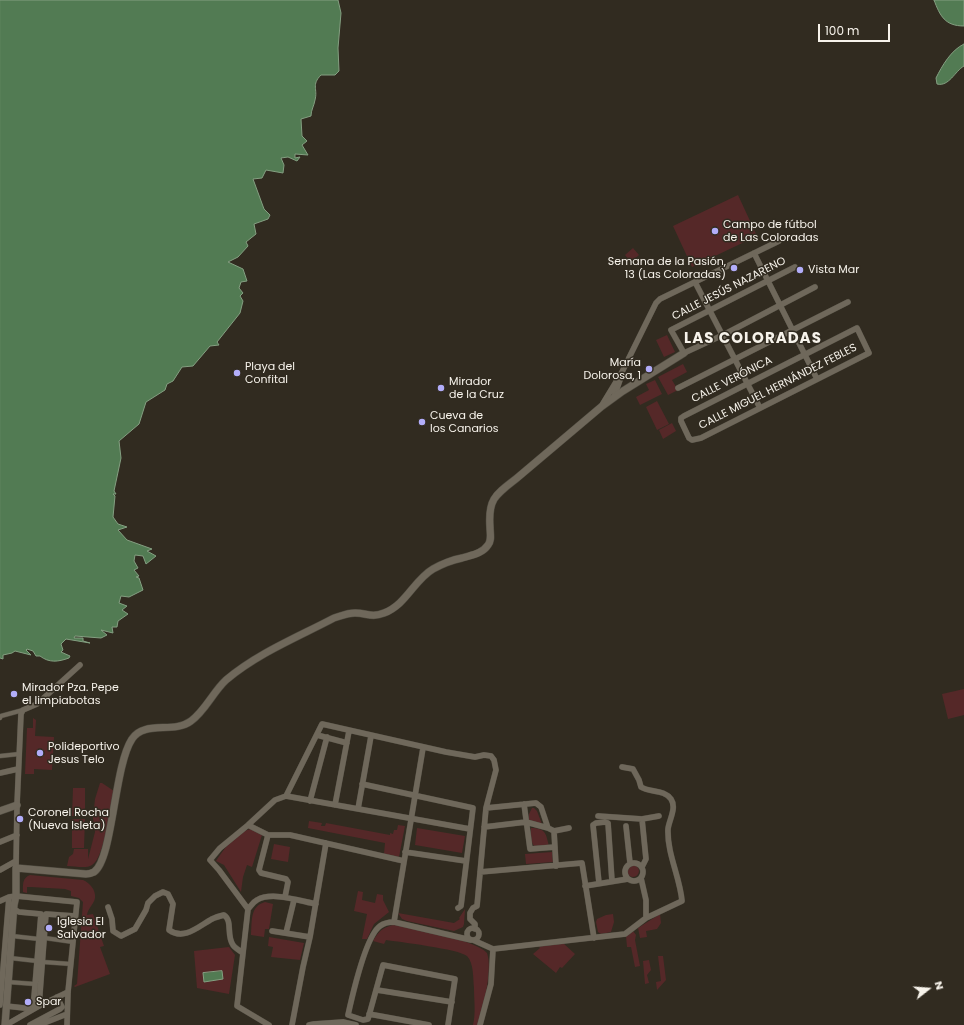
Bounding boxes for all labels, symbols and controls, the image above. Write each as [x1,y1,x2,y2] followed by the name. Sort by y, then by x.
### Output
[820,16,892,42] scale bar
[825,22,859,39] text: 100 m
[723,218,818,244] place label: Campo de fútbol de Las Coloradas
[710,226,720,236] marker: Campo de fútbol de Las Coloradas
[608,255,726,281] place label: Semana de la Pasión, 13 (Las Coloradas)
[670,255,788,323] street label: CALLE JESÚS NAZARENO
[729,263,739,273] marker: Semana de la Pasión, 13 (Las Coloradas)
[808,263,859,277] place label: Vista Mar
[795,265,805,275] marker: Vista Mar
[684,330,822,348] district label: LAS COLORADAS
[697,341,859,433] street label: CALLE MIGUEL HERNÁNDEZ FEBLES
[689,354,775,406] street label: CALLE VERÓNICA
[583,356,641,382] place label: María Dolorosa, 1
[245,360,295,386] place label: Playa del Confital
[644,364,654,374] marker: María Dolorosa, 1
[232,368,242,378] marker: Playa del Confital
[449,375,504,401] place label: Mirador de la Cruz
[436,383,446,393] marker: Mirador de la Cruz
[430,409,498,435] place label: Cueva de los Canarios
[417,417,427,427] marker: Cueva de los Canarios
[22,681,119,707] place label: Mirador Pza. Pepe el limpiabotas
[9,689,19,699] marker: Mirador Pza. Pepe el limpiabotas
[48,740,120,766] place label: Polideportivo Jesus Telo
[35,748,45,758] marker: Polideportivo Jesus Telo
[28,806,109,832] place label: Coronel Rocha (Nueva Isleta)
[15,814,25,824] marker: Coronel Rocha (Nueva Isleta)
[57,915,106,941] place label: Iglesia El Salvador
[44,923,54,933] marker: Iglesia El Salvador
[908,969,948,1009] north arrow
[931,979,948,992] text: N
[36,995,61,1009] place label: Spar
[23,997,33,1007] marker: Spar

